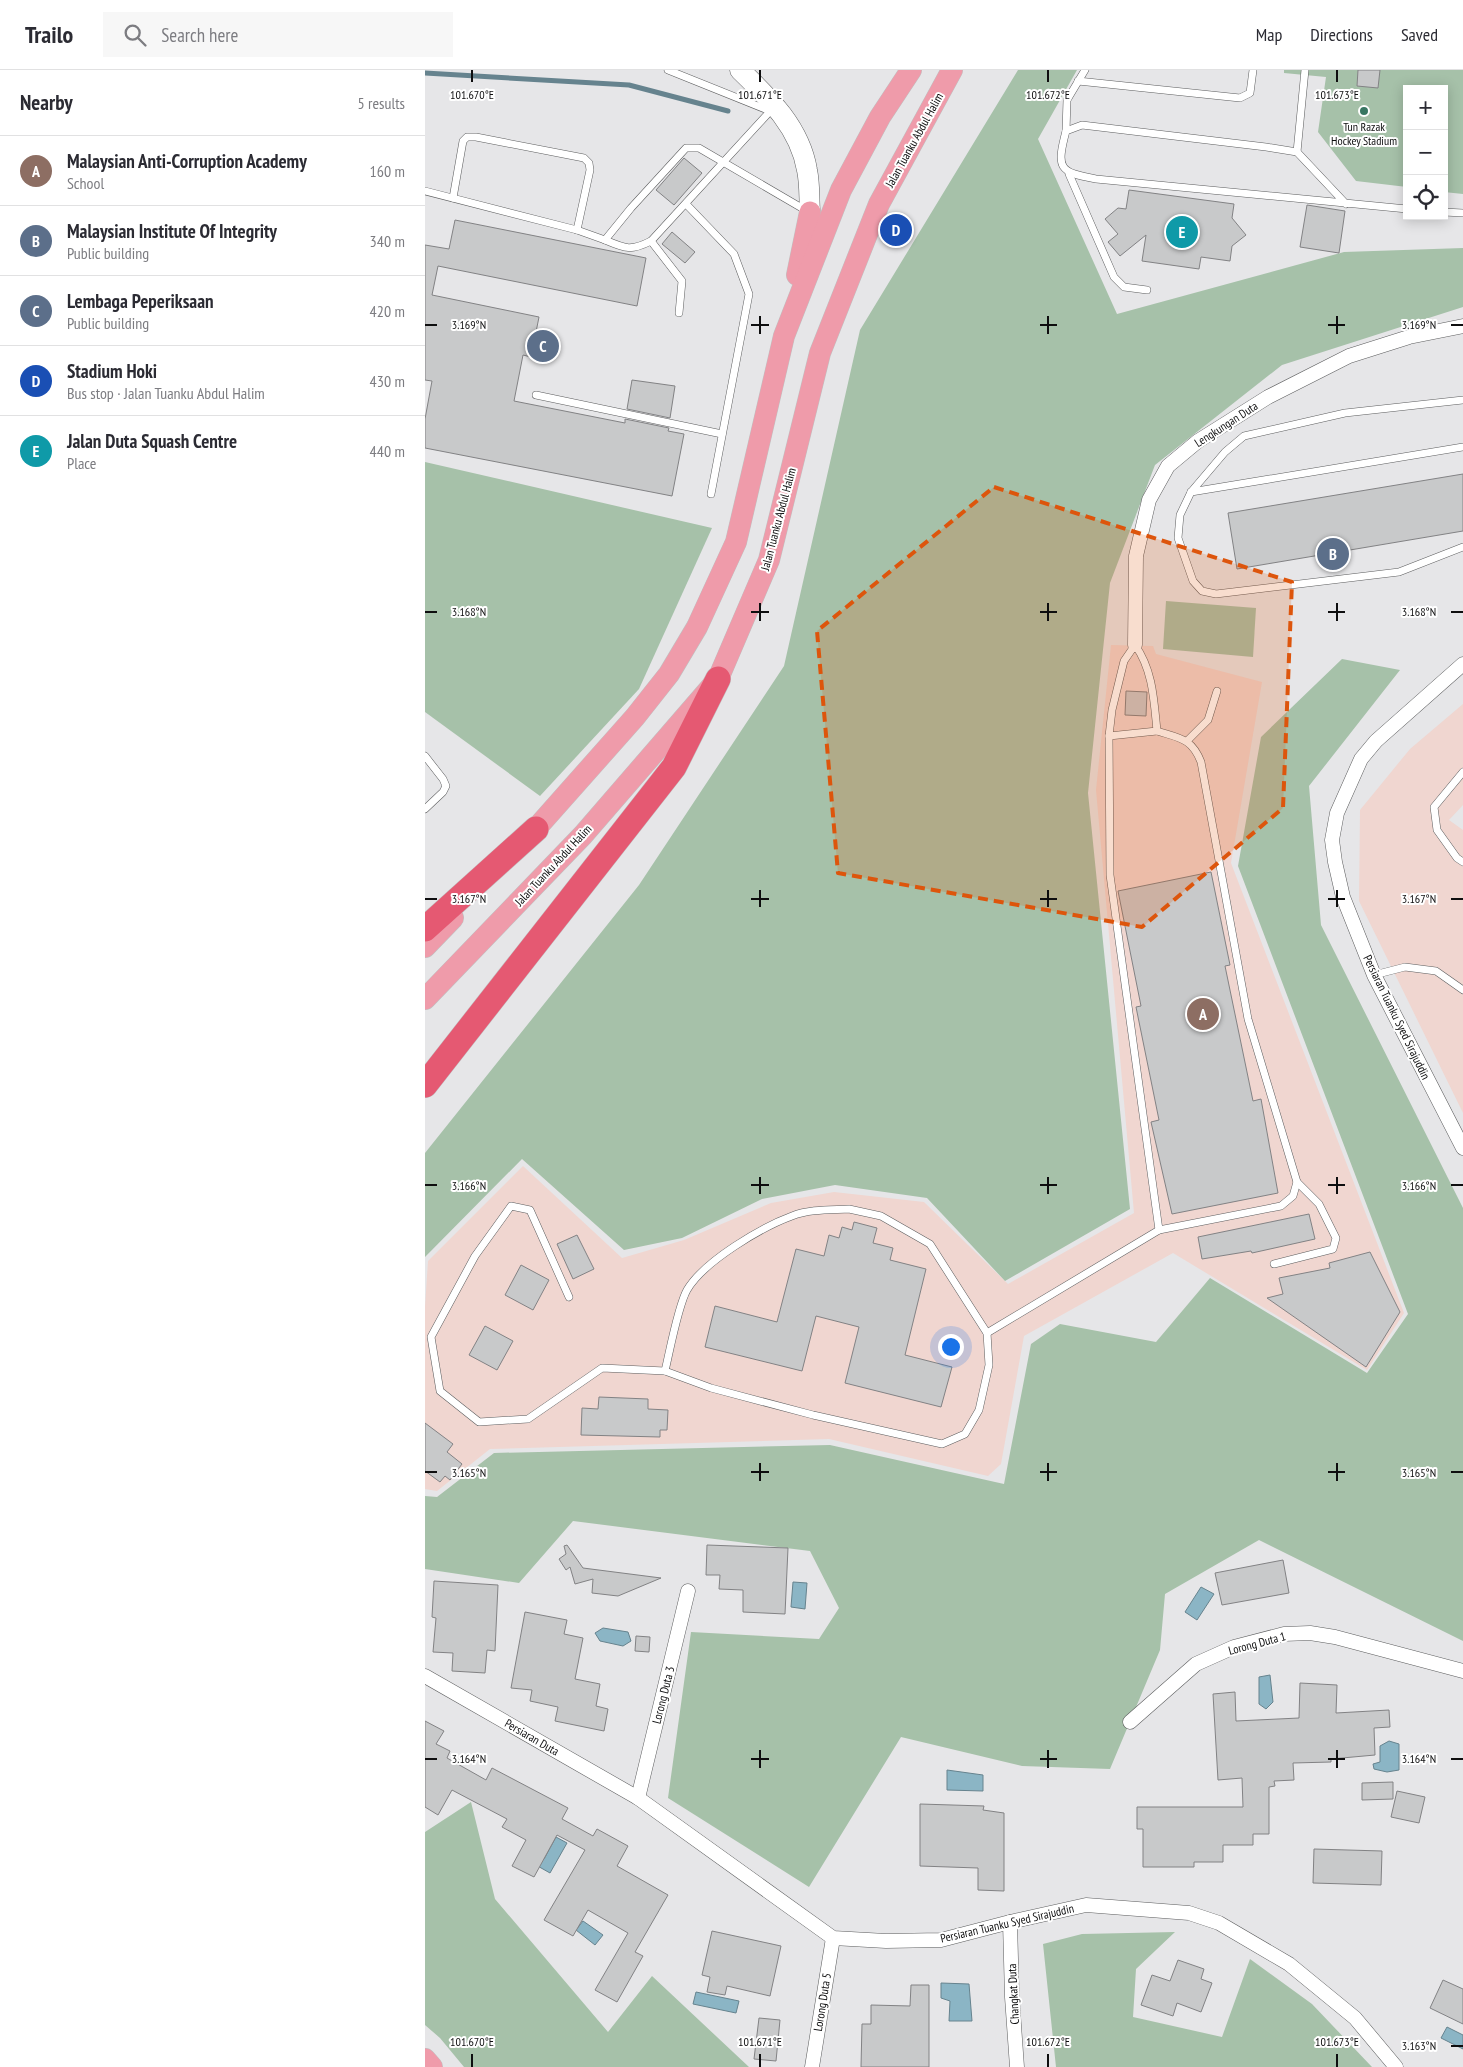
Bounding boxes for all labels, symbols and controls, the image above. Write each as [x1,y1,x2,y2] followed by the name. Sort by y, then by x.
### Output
[103,12,453,57] search box
[25,19,73,50] text: Trailo
[121,21,149,49] icon: search
[161,23,238,47] text: Search here
[1256,23,1282,46] text: Map
[1310,23,1373,46] text: Directions
[1401,23,1438,46] text: Saved
[1403,85,1448,220] map controls
[1403,85,1448,130] button: +
[450,87,494,102] text: 101.670°E
[738,87,782,102] text: 101.671°E
[1026,87,1070,102] text: 101.672°E
[1315,87,1359,102] text: 101.673°E
[20,89,73,116] text: Nearby
[881,90,946,191] street label: Jalan Tuanku Abdul Halim
[358,93,405,113] text: 5 results
[1358,105,1370,117] marker: Tun Razak Hockey Stadium
[1331,119,1397,148] place label: Tun Razak Hockey Stadium
[1403,130,1448,175] button: −
[67,149,307,173] text: Malaysian Anti-Corruption Academy
[32,161,40,181] text: A
[370,161,405,181] text: 160 m
[67,173,104,193] text: School
[1403,175,1448,220] button: locate
[880,211,912,249] pin: D
[1166,213,1198,251] pin: E
[67,219,277,243] text: Malaysian Institute Of Integrity
[32,231,40,251] text: B
[370,231,405,251] text: 340 m
[67,243,149,263] text: Public building
[67,289,214,313] text: Lembaga Peperiksaan
[32,301,40,321] text: C
[370,301,405,321] text: 420 m
[67,313,149,333] text: Public building
[452,317,486,332] text: 3.169°N
[1402,317,1436,332] text: 3.169°N
[527,327,559,365] pin: C
[67,359,157,383] text: Stadium Hoki
[32,371,40,391] text: D
[370,371,405,391] text: 430 m
[67,383,265,403] text: Bus stop · Jalan Tuanku Abdul Halim
[1192,398,1261,450] street label: Lengkungan Duta
[67,429,237,453] text: Jalan Duta Squash Centre
[33,441,39,461] text: E
[370,441,405,461] text: 440 m
[67,453,96,473] text: Place
[757,466,799,573] street label: Jalan Tuanku Abdul Halim
[1317,535,1349,573] pin: B
[452,604,486,619] text: 3.168°N
[1402,604,1436,619] text: 3.168°N
[511,821,595,909] street label: Jalan Tuanku Abdul Halim
[452,891,486,906] text: 3.167°N
[1402,891,1436,906] text: 3.167°N
[1360,952,1434,1082] street label: Persiaran Tuanku Syed Sirajuddin
[1187,995,1219,1033] pin: A
[452,1178,486,1193] text: 3.166°N
[1402,1178,1436,1193] text: 3.166°N
[938,1334,964,1360] your location
[452,1465,486,1480] text: 3.165°N
[1402,1465,1436,1480] text: 3.165°N
[1227,1628,1287,1658] street label: Lorong Duta 1
[649,1665,677,1725] street label: Lorong Duta 3
[502,1715,562,1759] street label: Persiaran Duta
[452,1751,486,1766] text: 3.164°N
[1402,1751,1436,1766] text: 3.164°N
[939,1900,1075,1946] street label: Persiaran Tuanku Syed Sirajuddin
[1004,1963,1022,2025] street label: Changkat Duta
[810,1972,834,2032] street label: Lorong Duta 5
[450,2034,494,2049] text: 101.670°E
[738,2034,782,2049] text: 101.671°E
[1026,2034,1070,2049] text: 101.672°E
[1315,2034,1359,2049] text: 101.673°E
[1402,2038,1436,2053] text: 3.163°N

